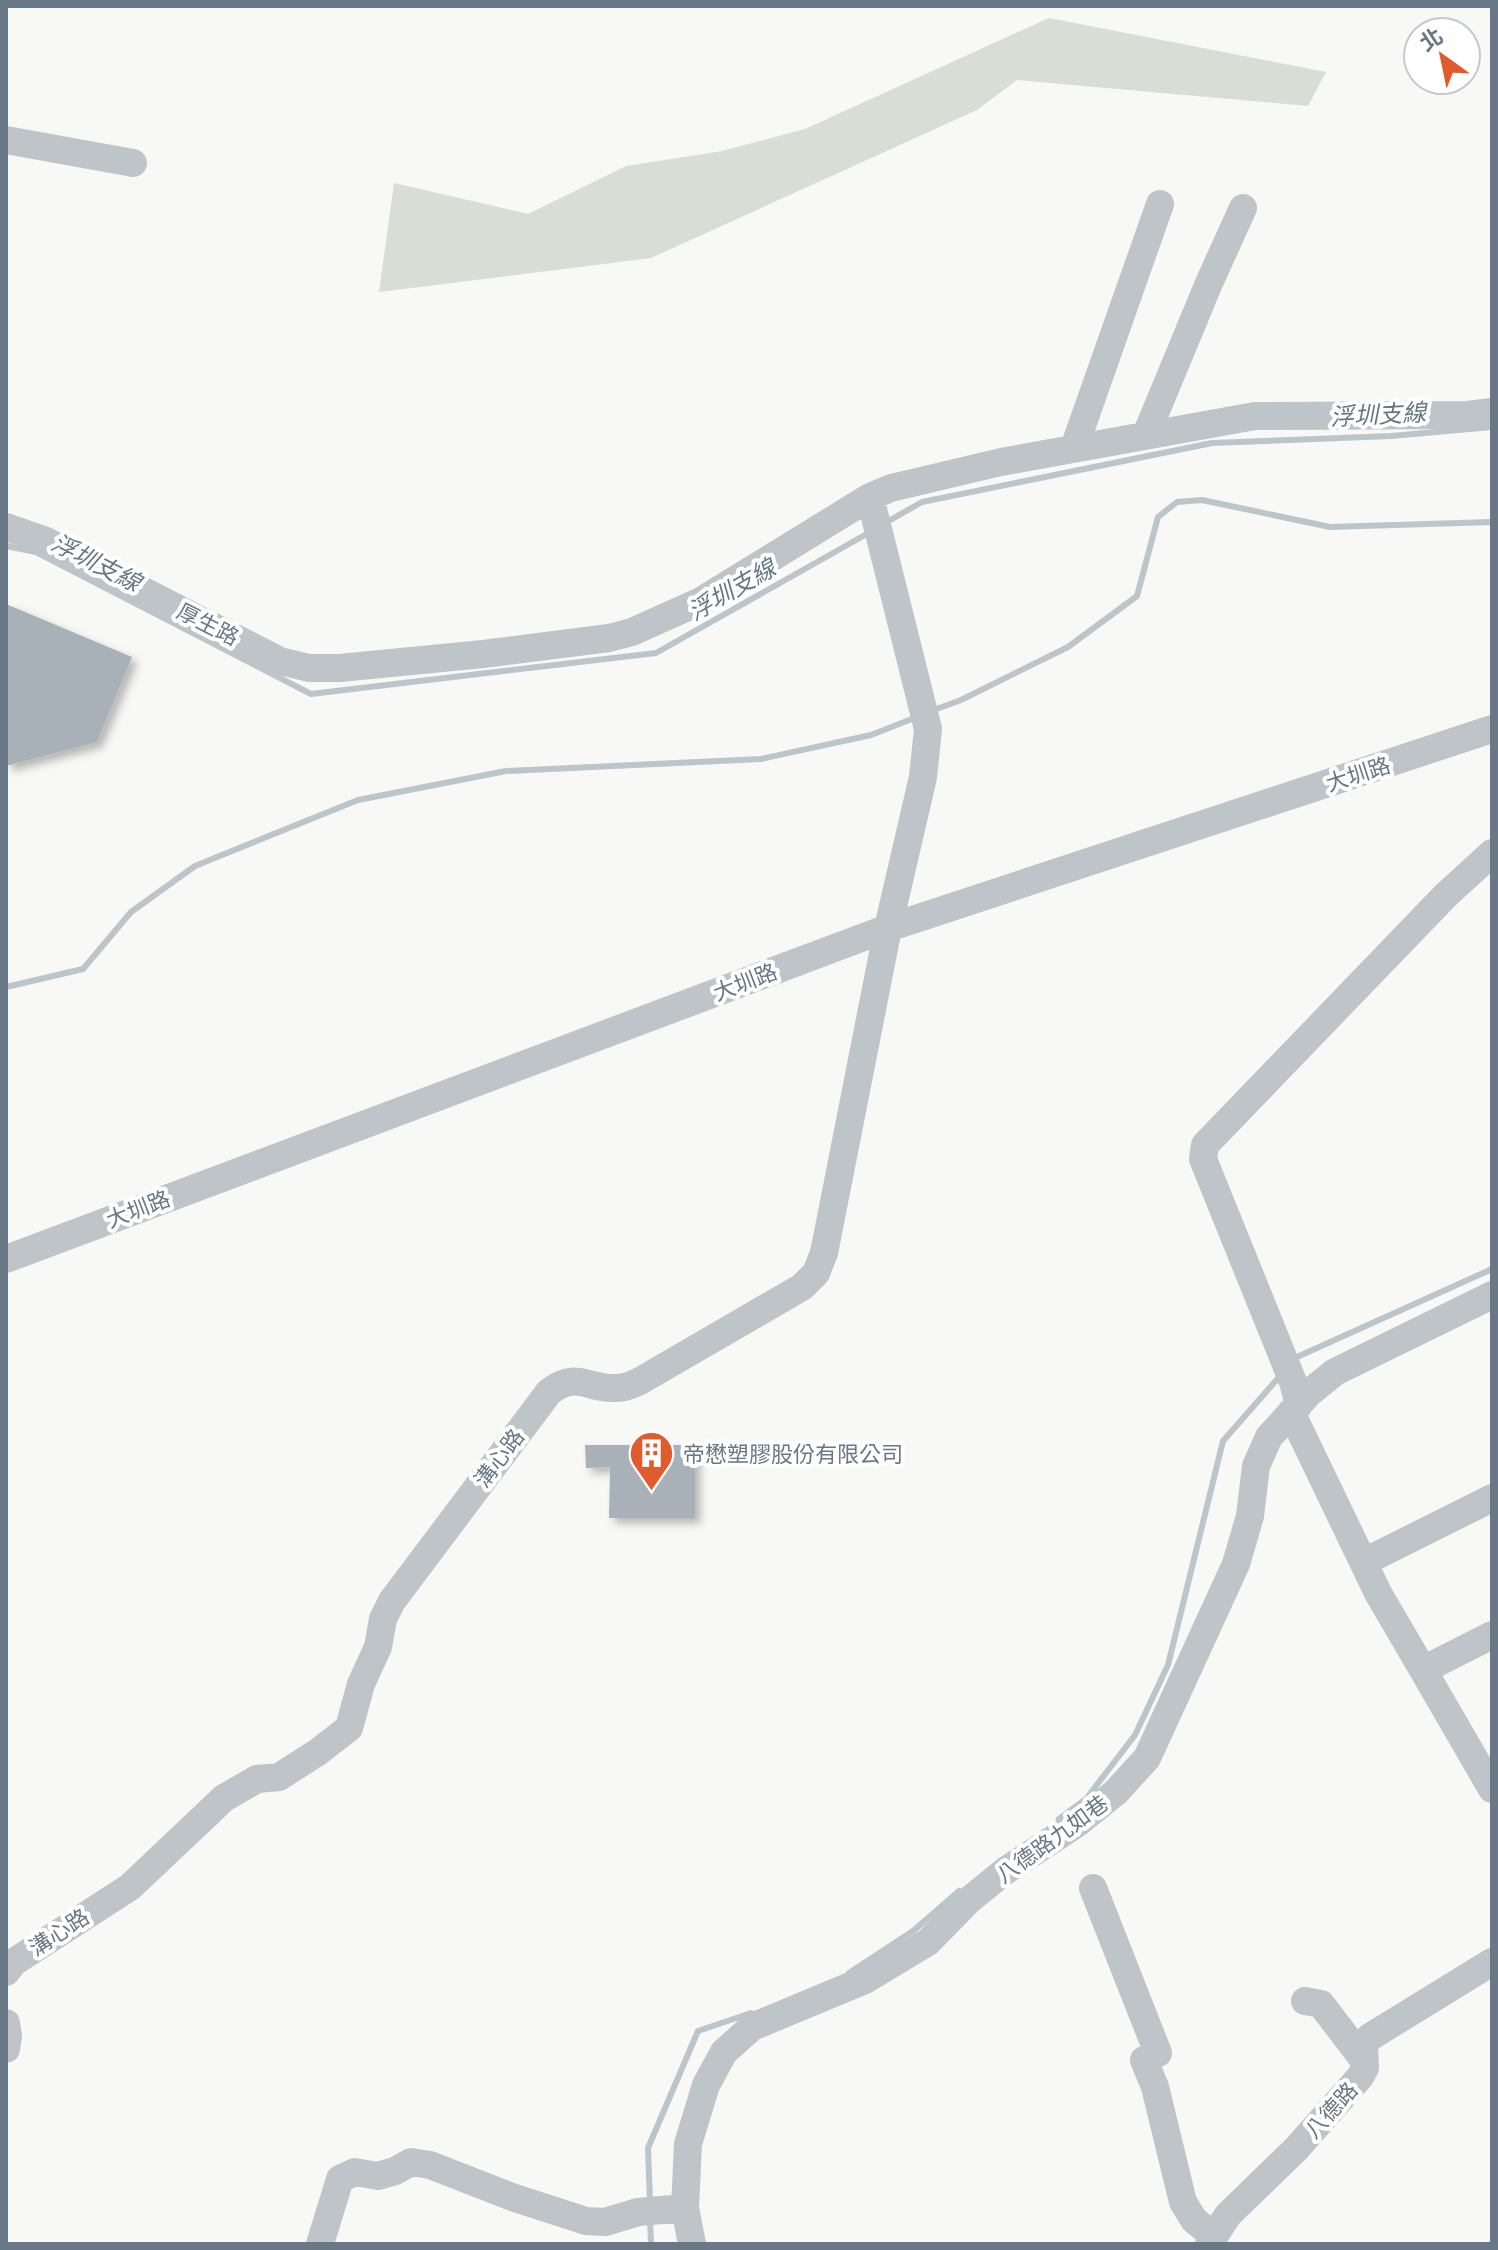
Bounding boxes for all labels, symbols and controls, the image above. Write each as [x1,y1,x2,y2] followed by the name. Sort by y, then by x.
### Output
[1402,16,1482,96] north arrow
[1415,23,1447,56] text: 北
[1329,398,1430,431] water label: 浮圳支線
[47,529,148,599] water label: 浮圳支線
[683,552,783,626] water label: 浮圳支線
[173,598,243,651] street label: 厚生路
[1323,752,1393,797] street label: 大圳路
[710,959,780,1006] street label: 大圳路
[103,1186,173,1233] street label: 大圳路
[470,1424,529,1492] street label: 溝心路
[628,1430,676,1493] building icon: 帝懋塑膠股份有限公司
[683,1442,903,1467] place label: 帝懋塑膠股份有限公司
[992,1790,1113,1888] street label: 八德路九如巷
[25,1904,94,1961] street label: 溝心路
[1300,2077,1363,2143] street label: 八德路

